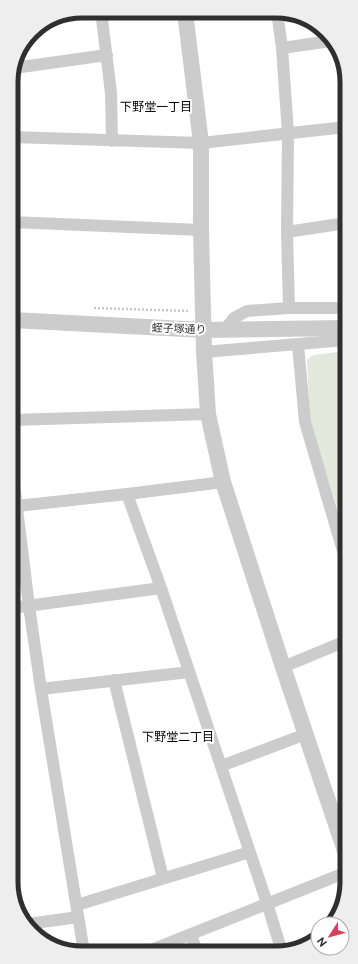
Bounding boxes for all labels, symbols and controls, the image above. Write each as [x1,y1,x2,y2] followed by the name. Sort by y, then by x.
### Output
[120,100,192,114] district label: 下野堂一丁目
[151,322,207,336] street label: 蛭子塚通り
[142,730,214,744] district label: 下野堂二丁目
[310,916,350,956] north arrow
[315,934,330,949] text: N

